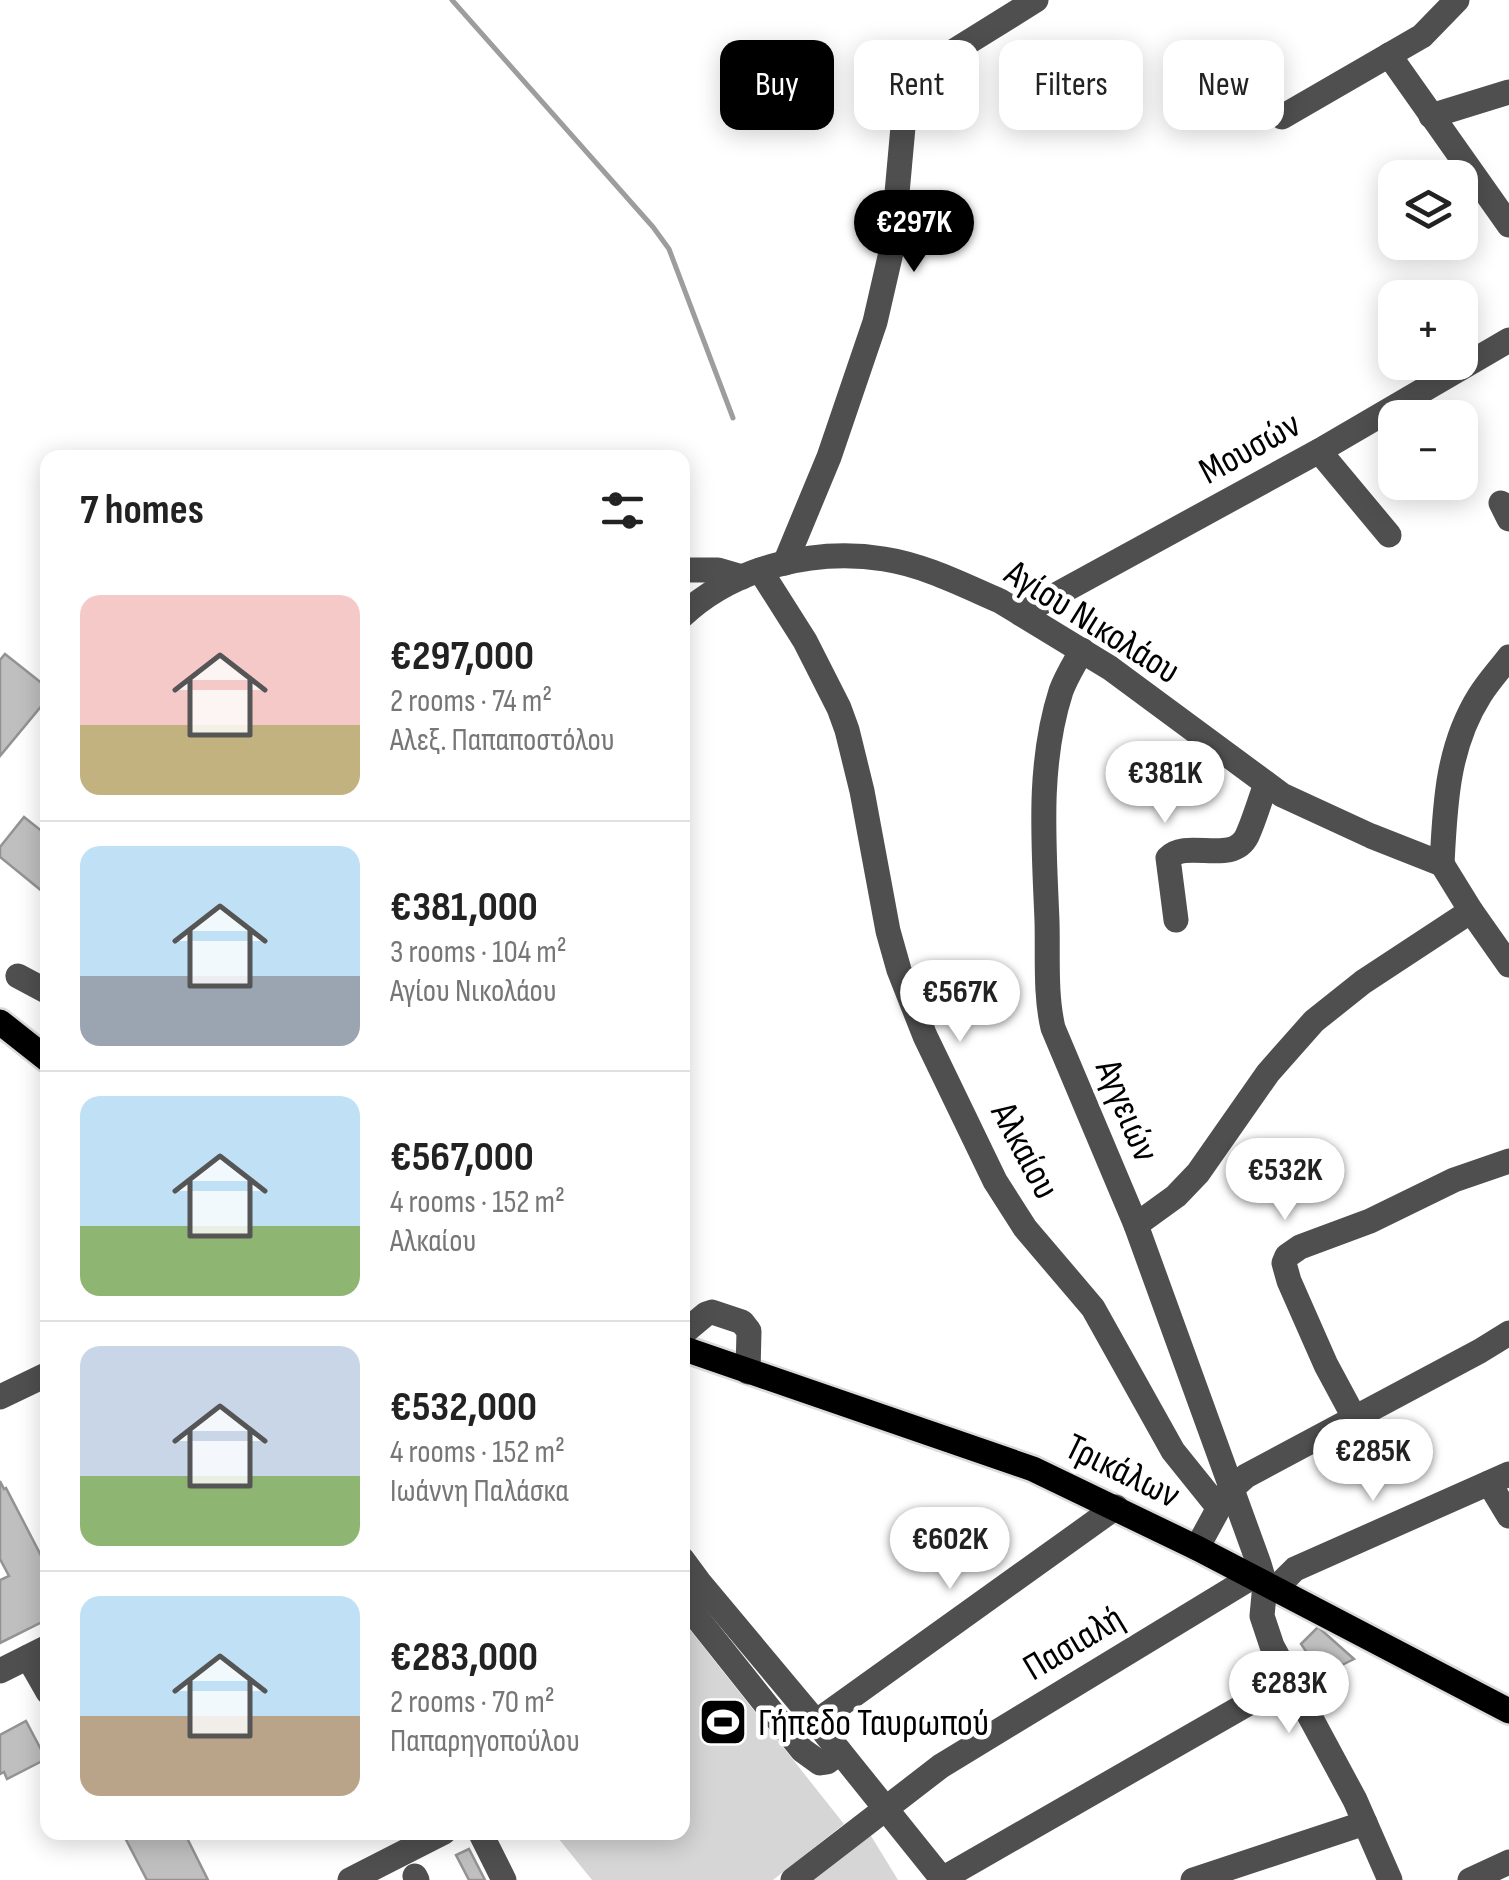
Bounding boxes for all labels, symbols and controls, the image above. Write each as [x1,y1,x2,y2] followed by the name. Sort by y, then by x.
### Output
[720,40,834,130] chip: Buy
[854,40,979,130] chip: Rent
[999,40,1143,130] chip: Filters
[1163,40,1284,130] chip: New
[1378,160,1478,500] map controls
[1378,160,1478,260] button: layers
[844,190,984,275] pin: €297K
[876,203,952,242] text: €297K
[1378,280,1478,380] button: +
[1378,400,1478,500] button: −
[1191,402,1308,494] street label: Μουσών
[595,483,650,538] icon: filters
[80,485,204,536] text: 7 homes
[996,550,1188,694] street label: Αγίου Νικολάου
[390,631,534,682] text: €297,000
[160,635,280,755] icon: home
[390,682,552,721] text: 2 rooms · 74 m²
[390,721,614,760] text: Αλεξ. Παπαποστόλου
[1095,741,1235,826] pin: €381K
[1127,754,1203,793] text: €381K
[390,882,538,933] text: €381,000
[160,886,280,1006] icon: home
[390,933,567,972] text: 3 rooms · 104 m²
[890,960,1030,1045] pin: €567K
[390,972,557,1011] text: Αγίου Νικολάου
[922,973,998,1012] text: €567K
[1085,1052,1168,1168] street label: Αγγειών
[980,1094,1069,1206] street label: Αλκαίου
[390,1132,534,1183] text: €567,000
[160,1136,280,1256] icon: home
[1215,1138,1355,1223] pin: €532K
[1248,1151,1322,1190] text: €532K
[390,1183,565,1222] text: 4 rooms · 152 m²
[390,1222,476,1261] text: Αλκαίου
[390,1382,537,1433] text: €532,000
[160,1386,280,1506] icon: home
[1303,1419,1443,1504] pin: €285K
[1058,1425,1187,1518] street label: Τρικάλων
[1335,1432,1411,1471] text: €285K
[390,1433,565,1472] text: 4 rooms · 152 m²
[390,1472,569,1511] text: Ιωάννη Παλάσκα
[880,1507,1020,1592] pin: €602K
[912,1520,988,1559] text: €602K
[1016,1596,1132,1691] street label: Πασιαλή
[390,1632,538,1683] text: €283,000
[160,1636,280,1756] icon: home
[1219,1651,1359,1736] pin: €283K
[1251,1664,1327,1703] text: €283K
[390,1683,555,1722] text: 2 rooms · 70 m²
[697,1696,749,1748] sports icon: Γήπεδο Ταυρωπού
[758,1701,989,1746] place label: Γήπεδο Ταυρωπού
[390,1722,580,1761] text: Παπαρηγοπούλου

